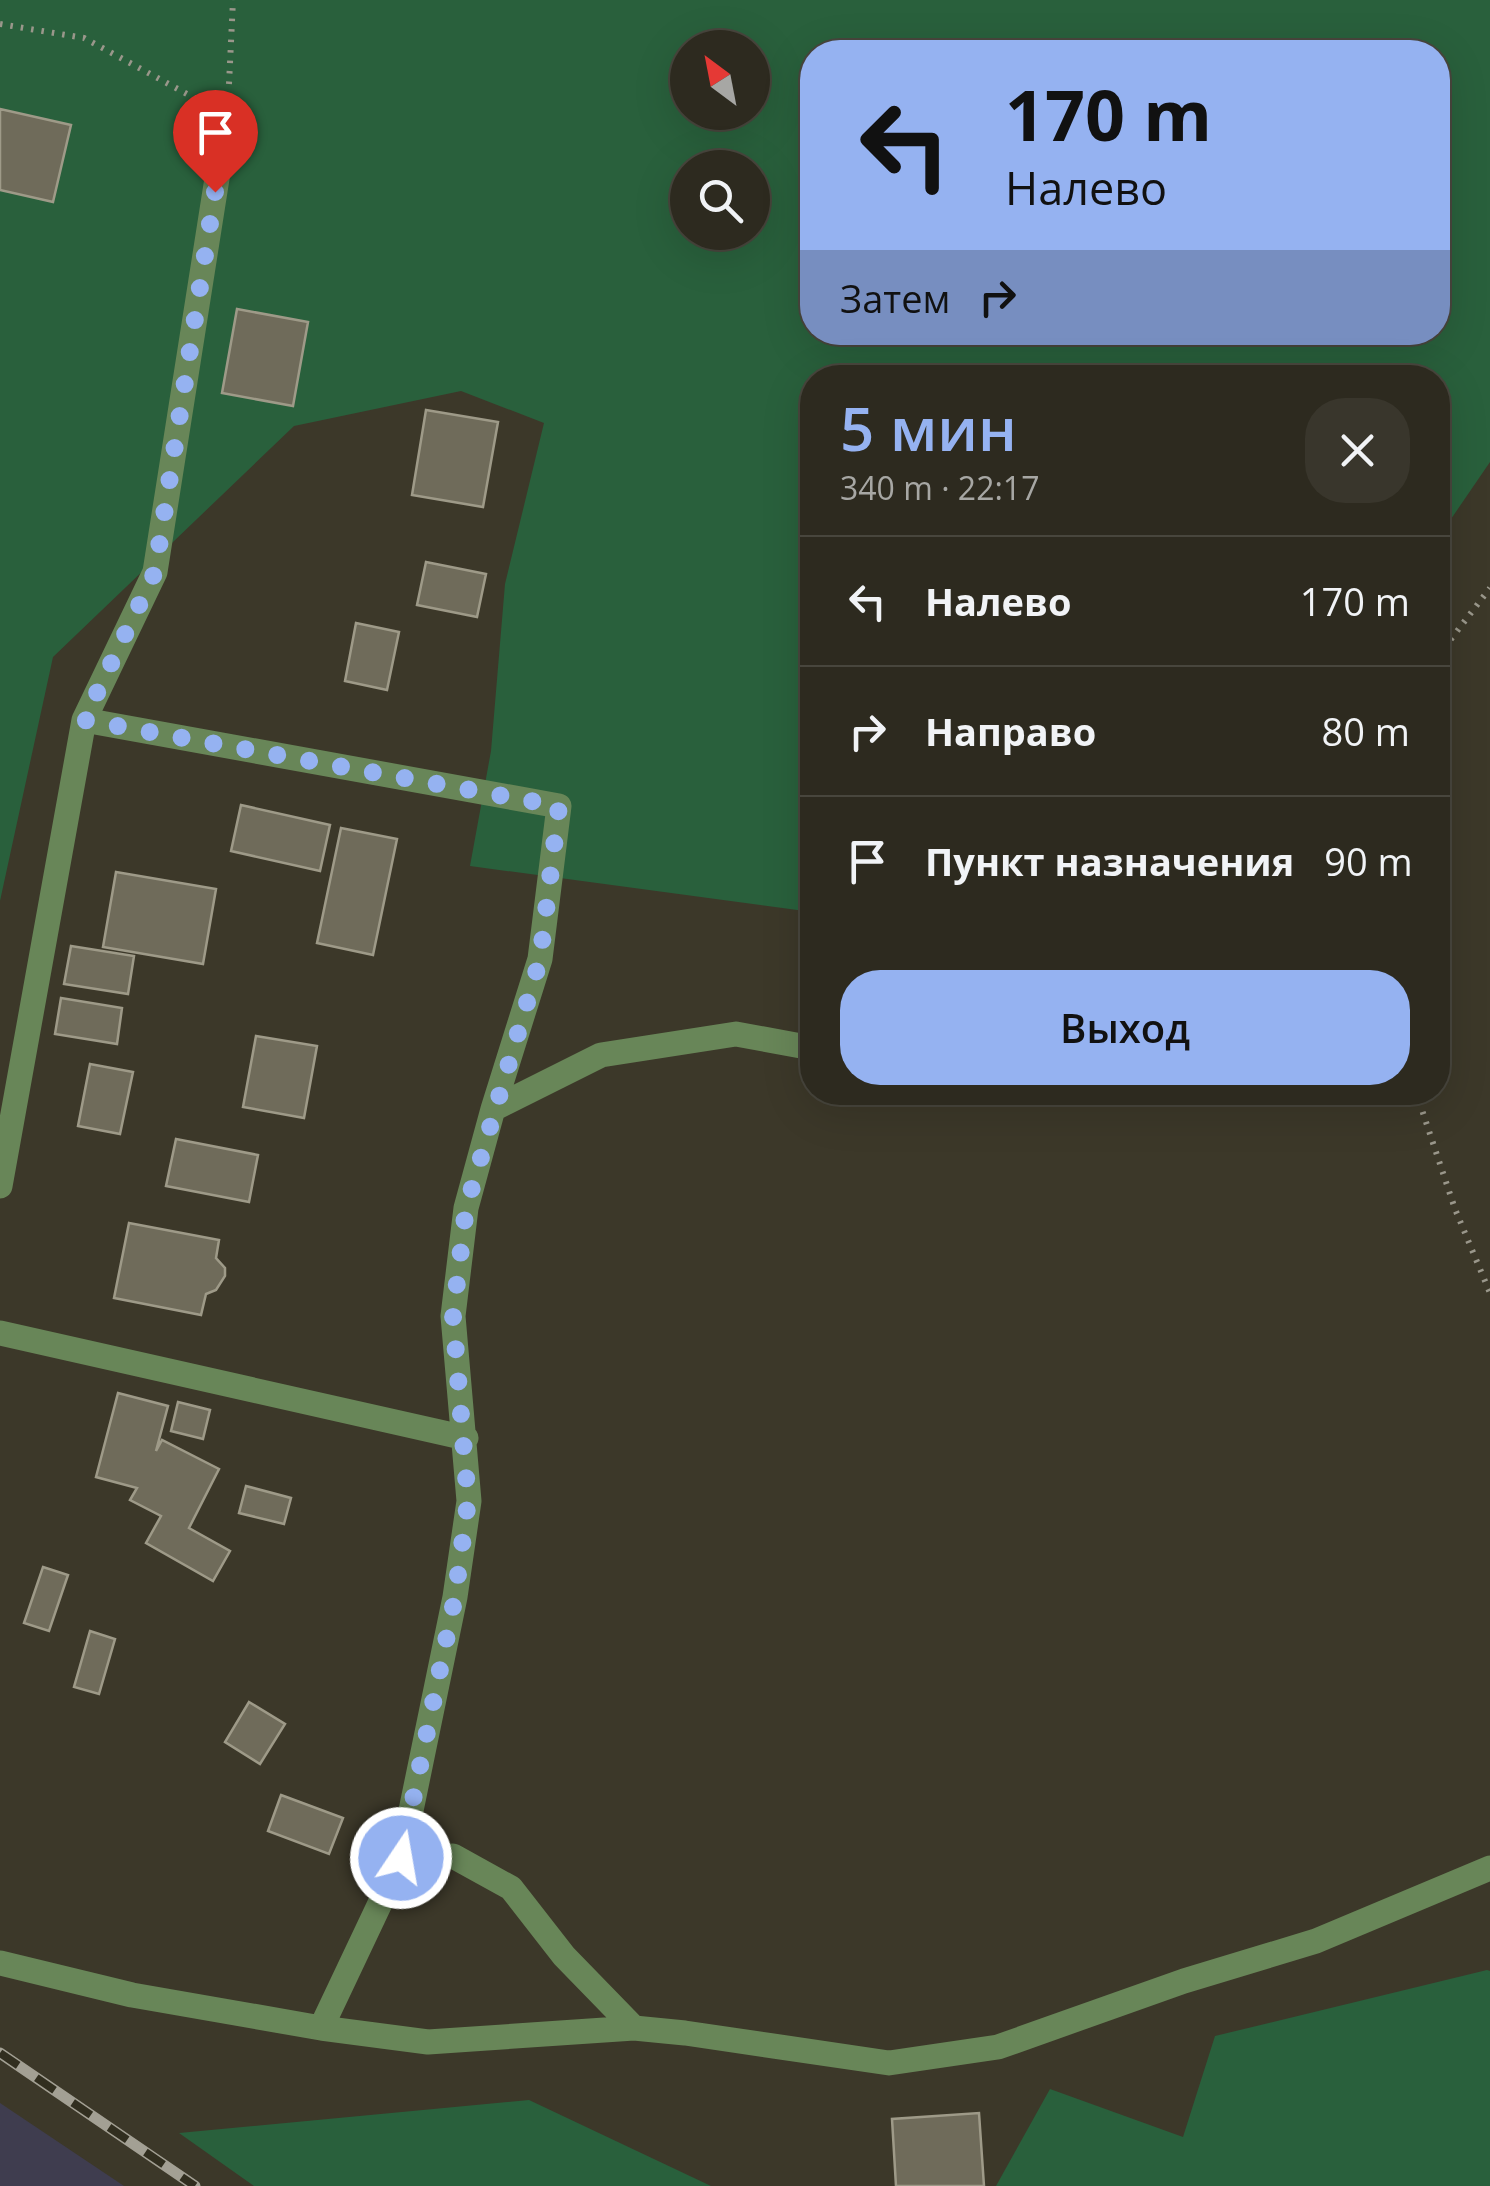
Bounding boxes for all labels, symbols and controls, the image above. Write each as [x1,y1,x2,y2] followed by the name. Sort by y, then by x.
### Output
[670,30,770,130] north arrow
[670,30,770,250] map controls
[1005,66,1212,162] text: 170 m
[840,80,970,210] icon: left
[173,90,258,193] pin
[188,105,243,160] icon: arrive
[670,150,770,250] button: search
[1005,157,1167,218] text: Налево
[970,270,1025,325] icon: right
[840,272,950,324] text: Затем
[840,387,1017,469] text: 5 мин
[1305,398,1410,503] button: close
[840,466,1039,509] text: 340 m · 22:17
[840,574,895,629] icon: left
[925,575,1071,627] text: Налево
[1300,575,1410,627] text: 170 m
[840,704,895,759] icon: right
[925,705,1096,757] text: Направо
[1321,705,1410,757] text: 80 m
[840,834,895,889] icon: arrive
[925,835,1294,887] text: Пункт назначения
[1324,835,1413,887] text: 90 m
[840,970,1410,1085] button: Выход
[349,1806,453,1910] position arrow

